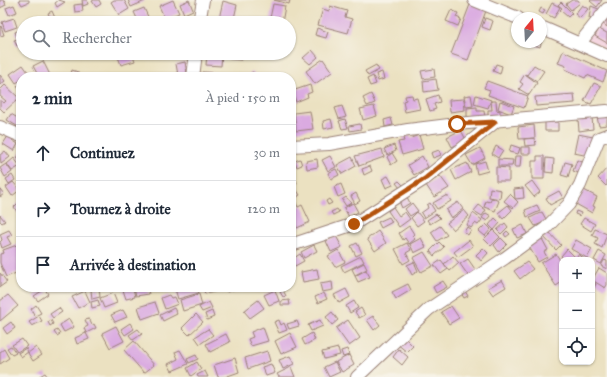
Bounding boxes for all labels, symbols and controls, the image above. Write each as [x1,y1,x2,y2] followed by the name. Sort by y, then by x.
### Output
[511,12,547,48] north arrow
[16,16,296,60] search box
[30,27,52,49] icon: search
[62,29,132,47] text: Rechercher
[32,88,72,109] text: 2 min
[206,90,280,106] text: À pied · 150 m
[448,115,466,133] route start
[32,142,54,164] icon: ahead
[70,144,135,162] text: Continuez
[254,145,280,161] text: 30 m
[32,198,54,220] icon: right
[70,200,171,218] text: Tournez à droite
[247,201,280,217] text: 120 m
[345,215,363,233] route end
[32,254,54,276] icon: arrive
[70,256,196,274] text: Arrivée à destination
[559,257,595,365] map controls
[559,257,595,293] button: +
[559,293,595,329] button: −
[559,329,595,365] button: locate

